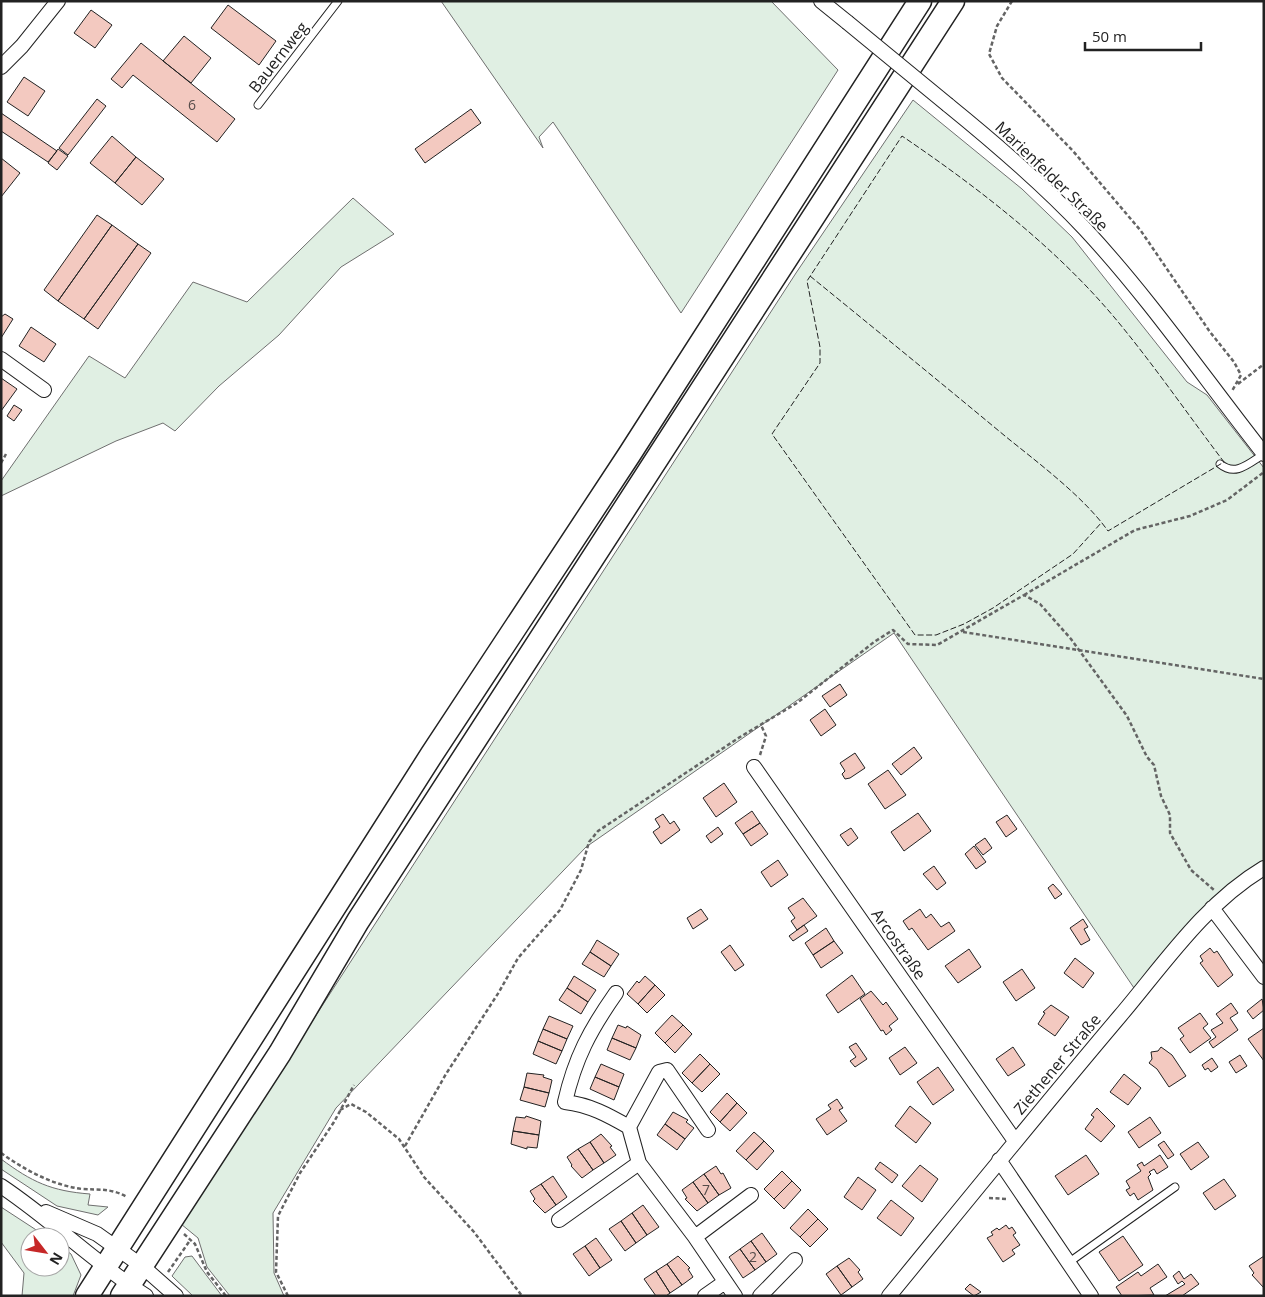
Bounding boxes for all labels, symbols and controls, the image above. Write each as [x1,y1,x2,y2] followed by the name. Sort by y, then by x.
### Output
[243,17,313,97] street label: Bauernweg
[1085,20,1201,52] scale bar
[1092,26,1127,46] text: 50 m
[188,95,196,114] house number: 6
[991,116,1113,236] street label: Marienfelder Straße
[867,904,931,984] street label: Arcostraße
[1008,1009,1106,1119] street label: Ziethener Straße
[702,1180,710,1199] house number: 7
[20,1227,70,1277] north arrow
[749,1247,757,1266] house number: 2
[45,1249,68,1269] text: N

